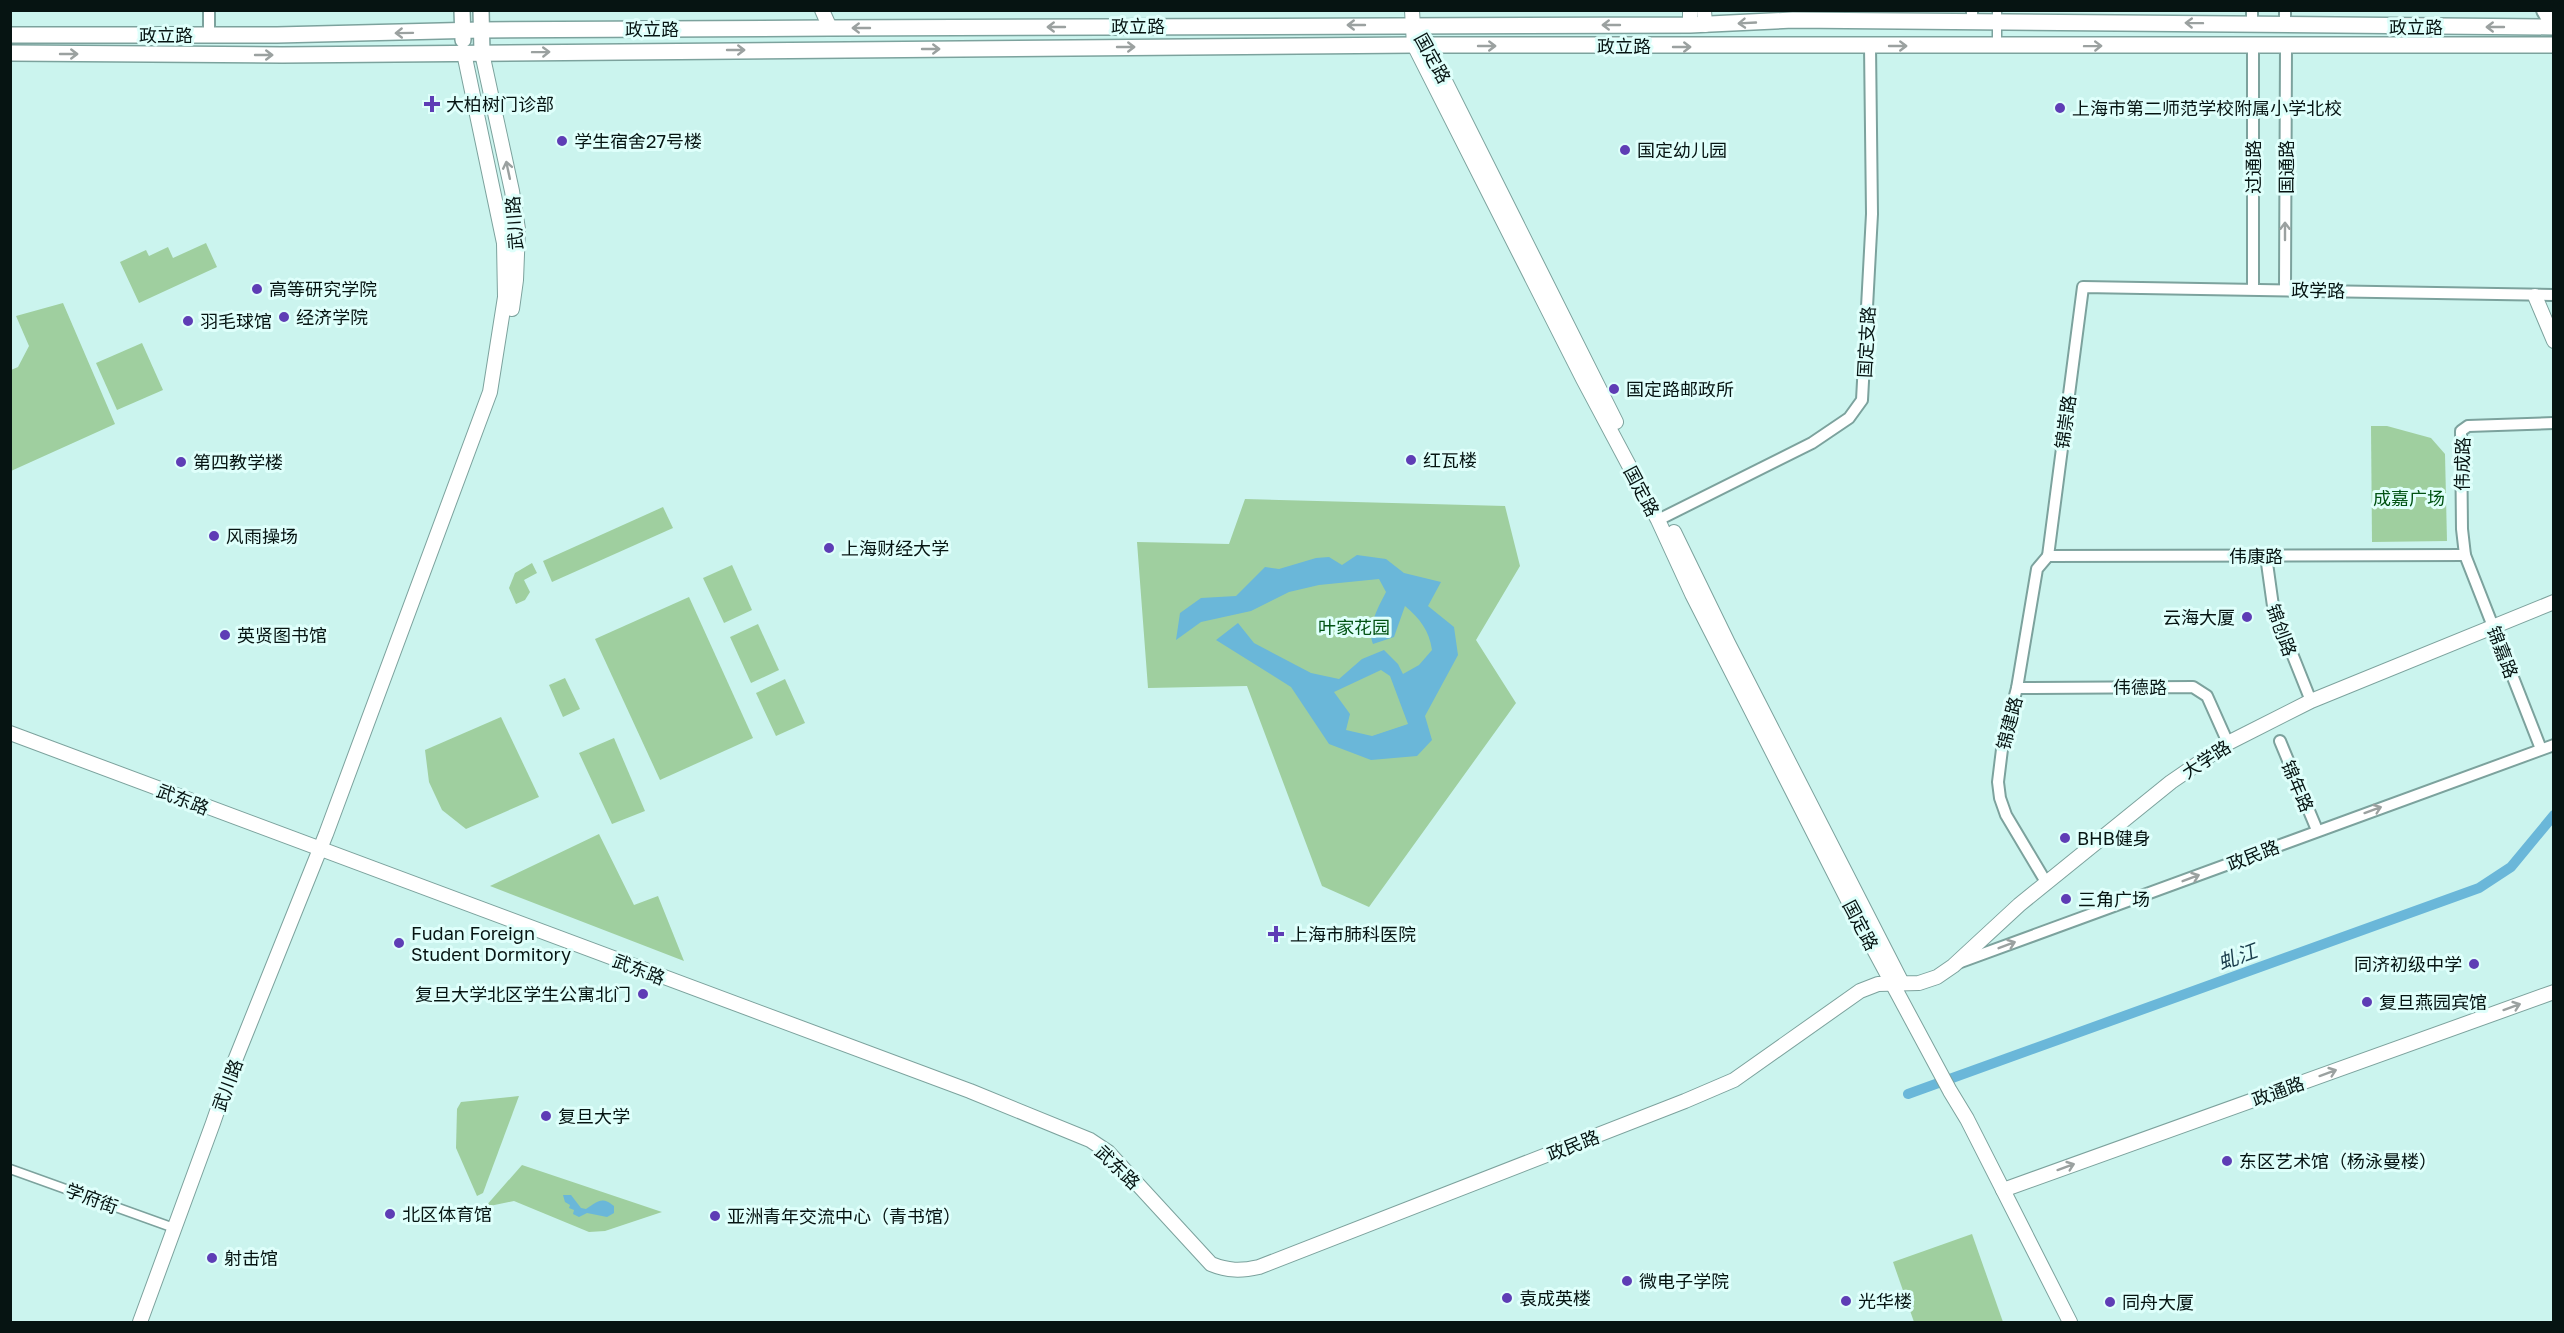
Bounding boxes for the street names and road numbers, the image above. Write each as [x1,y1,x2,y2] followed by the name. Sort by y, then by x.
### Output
[1111,15,1165,37] street label: 政立路
[2389,16,2443,38] street label: 政立路
[625,18,679,40] street label: 政立路
[139,24,193,46] street label: 政立路
[1410,29,1456,87] street label: 国定路
[1597,35,1651,57] street label: 政立路
[2242,140,2264,194] street label: 过通路
[2275,140,2297,194] street label: 国通路
[501,195,527,251] street label: 武川路
[2291,279,2345,301] street label: 政学路
[1853,305,1879,379] street label: 国定支路
[2050,394,2080,450] street label: 锦崇路
[2451,437,2473,491] street label: 伟成路
[1620,462,1664,520] street label: 国定路
[2229,545,2283,567] street label: 伟康路
[2262,601,2302,659] street label: 锦创路
[2483,623,2523,681] street label: 锦嘉路
[2113,676,2167,698] street label: 伟德路
[1992,694,2026,752] street label: 锦建路
[2177,735,2235,783] street label: 大学路
[2277,757,2319,815] street label: 锦年路
[154,779,212,819] street label: 武东路
[2224,835,2282,875] street label: 政民路
[1839,896,1883,954] street label: 国定路
[610,949,668,989] street label: 武东路
[207,1056,247,1114] street label: 武川路
[2249,1071,2307,1111] street label: 政通路
[1544,1125,1602,1165] street label: 政民路
[1091,1140,1145,1194] street label: 武东路
[63,1178,121,1218] street label: 学府街

